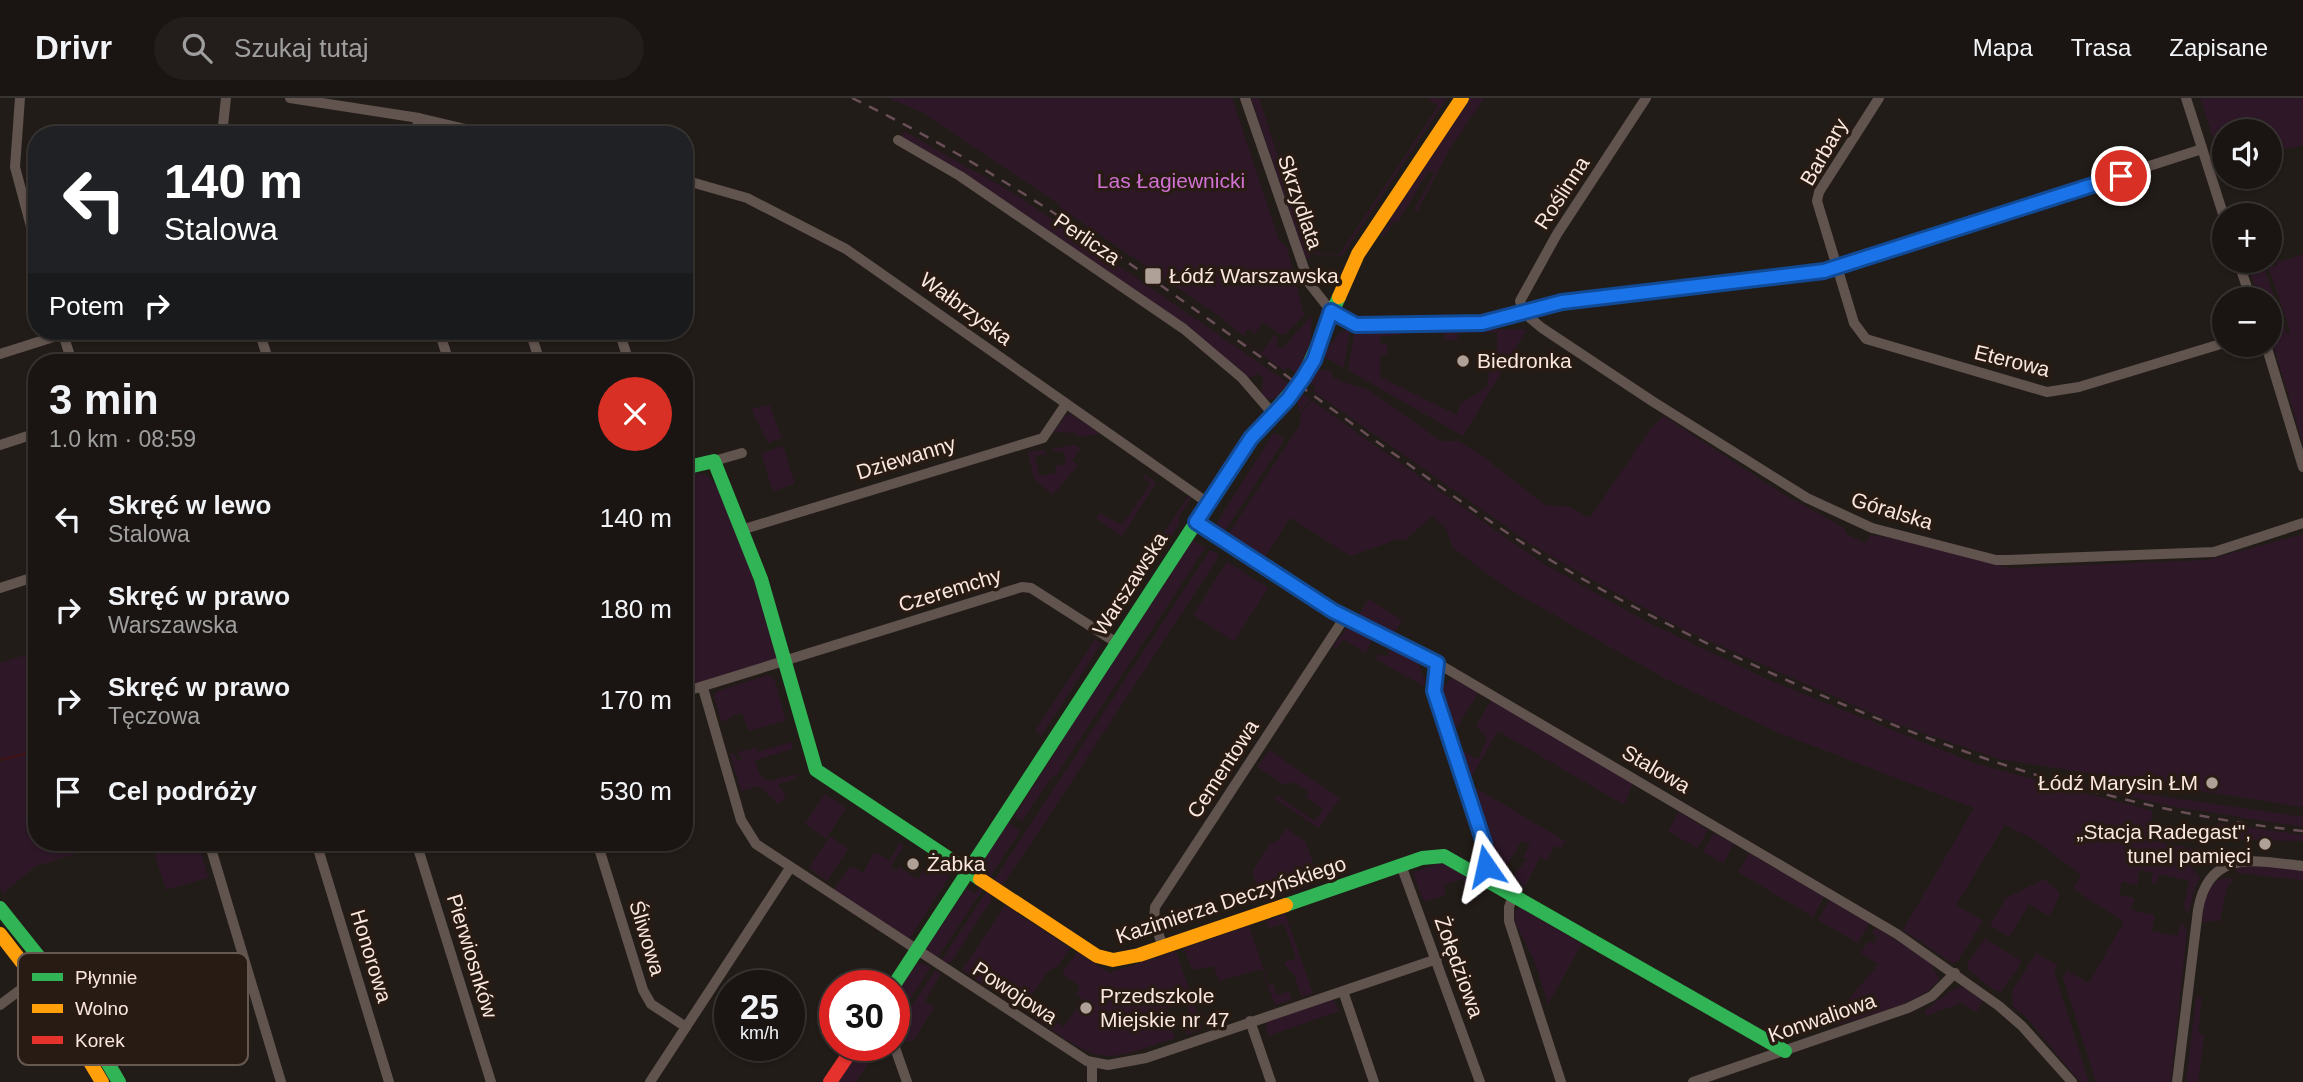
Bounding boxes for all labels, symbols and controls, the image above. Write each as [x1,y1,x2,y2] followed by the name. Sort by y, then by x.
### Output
[154,17,644,80] search box
[35,29,112,66] text: Drivr
[178,29,216,67] icon: search
[234,33,368,63] text: Szukaj tutaj
[1973,34,2033,61] text: Mapa
[2071,34,2131,61] text: Trasa
[2169,34,2268,61] text: Zapisane
[1795,114,1852,189] street label: Barbary
[2212,119,2282,357] map controls
[2212,119,2282,189] button: sound
[2091,146,2151,206] pin
[1274,152,1327,252] street label: Skrzydlata
[1530,152,1594,233] street label: Roślinna
[49,154,140,245] icon: left
[164,154,303,208] text: 140 m
[2102,157,2140,195] icon: arrive
[1097,169,1245,192] park label: Las Łagiewnicki
[2212,203,2282,273] button: +
[1050,208,1125,269] street label: Perlicza
[164,211,278,247] text: Stalowa
[1169,264,1339,287] place label: Łódź Warszawska
[1143,266,1163,286] marker: Łódź Warszawska
[916,268,1017,350] street label: Wałbrzyska
[138,287,176,325] icon: right
[2212,287,2282,357] button: −
[49,291,124,321] text: Potem
[1972,340,2053,381] street label: Eterowa
[1477,349,1572,372] place label: Biedronka
[1455,353,1471,369] marker: Biedronka
[49,376,159,423] text: 3 min
[598,377,672,451] button: close
[49,426,196,452] text: 1.0 km · 08:59
[853,431,959,484] street label: Dziewanny
[1849,487,1936,534] street label: Góralska
[108,490,271,520] text: Skręć w lewo
[49,500,87,538] icon: left
[600,503,672,533] text: 140 m
[108,521,190,547] text: Stalowa
[1088,528,1172,640] street label: Warszawska
[896,563,1004,616] street label: Czeremchy
[108,581,290,611] text: Skręć w prawo
[49,591,87,629] icon: right
[600,594,672,624] text: 180 m
[108,612,238,638] text: Warszawska
[108,672,290,702] text: Skręć w prawo
[49,682,87,720] icon: right
[600,685,672,715] text: 170 m
[108,703,200,729] text: Tęczowa
[1182,715,1263,822] street label: Cementowa
[1618,740,1695,797] street label: Stalowa
[2038,771,2198,794] place label: Łódź Marysin ŁM
[49,773,87,811] icon: arrive
[2204,775,2220,791] marker: Łódź Marysin ŁM
[108,776,257,806] text: Cel podróży
[600,776,672,806] text: 530 m
[2077,820,2251,867] place label: „Stacja Radegast", tunel pamięci
[1449,829,1523,903] position arrow
[2257,836,2273,852] marker: „Stacja Radegast", tunel pamięci
[1113,851,1349,948] street label: Kazimierza Deczyńskiego
[927,852,986,875] place label: Żabka
[905,856,921,872] marker: Żabka
[443,891,502,1021] street label: Pierwiosnków
[625,898,670,978] street label: Śliwowa
[346,907,397,1005] street label: Honorowa
[1430,913,1489,1021] street label: Żołędziowa
[18,953,248,1065] legend
[969,957,1062,1028] street label: Powojowa
[75,967,137,988] text: Płynnie
[819,970,910,1061] speed limit sign: 30
[1100,984,1230,1031] place label: Przedszkole Miejskie nr 47
[740,987,779,1026] text: 25
[1765,988,1879,1047] street label: Konwaliowa
[75,998,129,1019] text: Wolno
[1078,1000,1094,1016] marker: Przedszkole Miejskie nr 47
[740,1023,779,1043] text: km/h
[75,1030,125,1051] text: Korek

